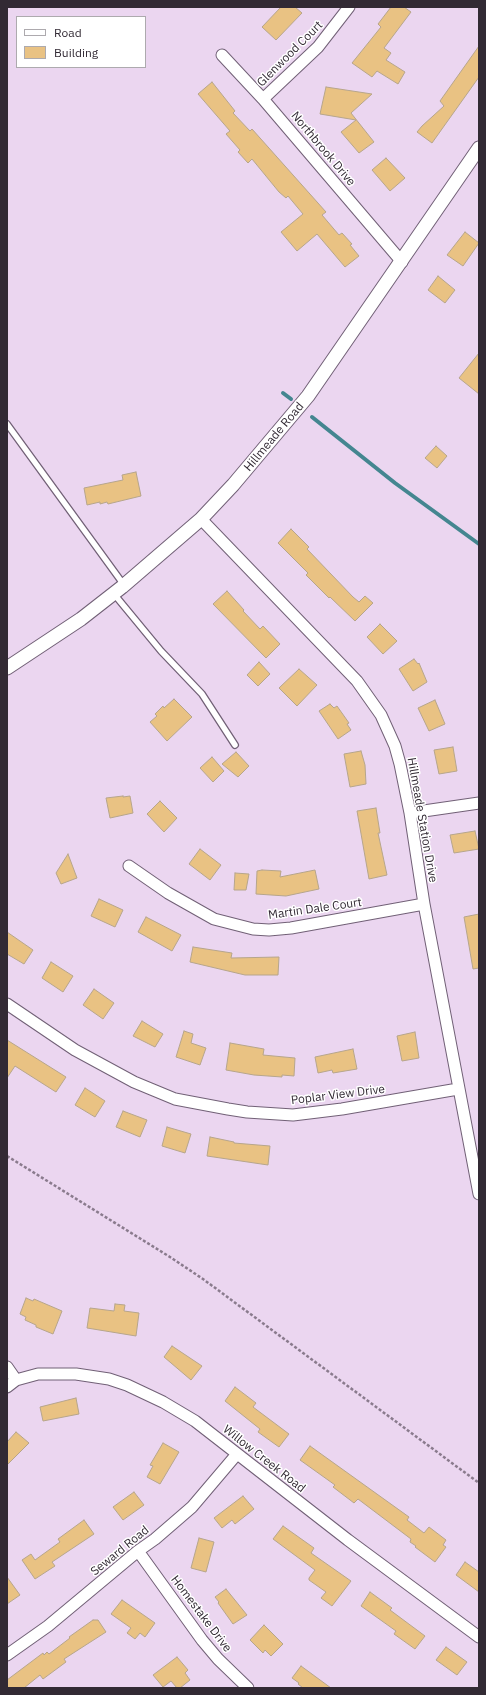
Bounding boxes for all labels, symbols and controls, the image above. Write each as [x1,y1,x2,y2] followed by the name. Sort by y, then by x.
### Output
[16,16,146,68] legend
[254,18,326,90] street label: Glenwood Court
[54,25,82,40] text: Road
[54,45,98,60] text: Building
[288,109,358,189] street label: Northbrook Drive
[241,400,307,474] street label: Hillmeade Road
[404,756,440,884] street label: Hillmeade Station Drive
[267,895,363,923] street label: Martin Dale Court
[290,1082,386,1108] street label: Poplar View Drive
[220,1422,308,1496] street label: Willow Creek Road
[88,1523,152,1579] street label: Seward Road
[168,1573,234,1655] street label: Homestake Drive

